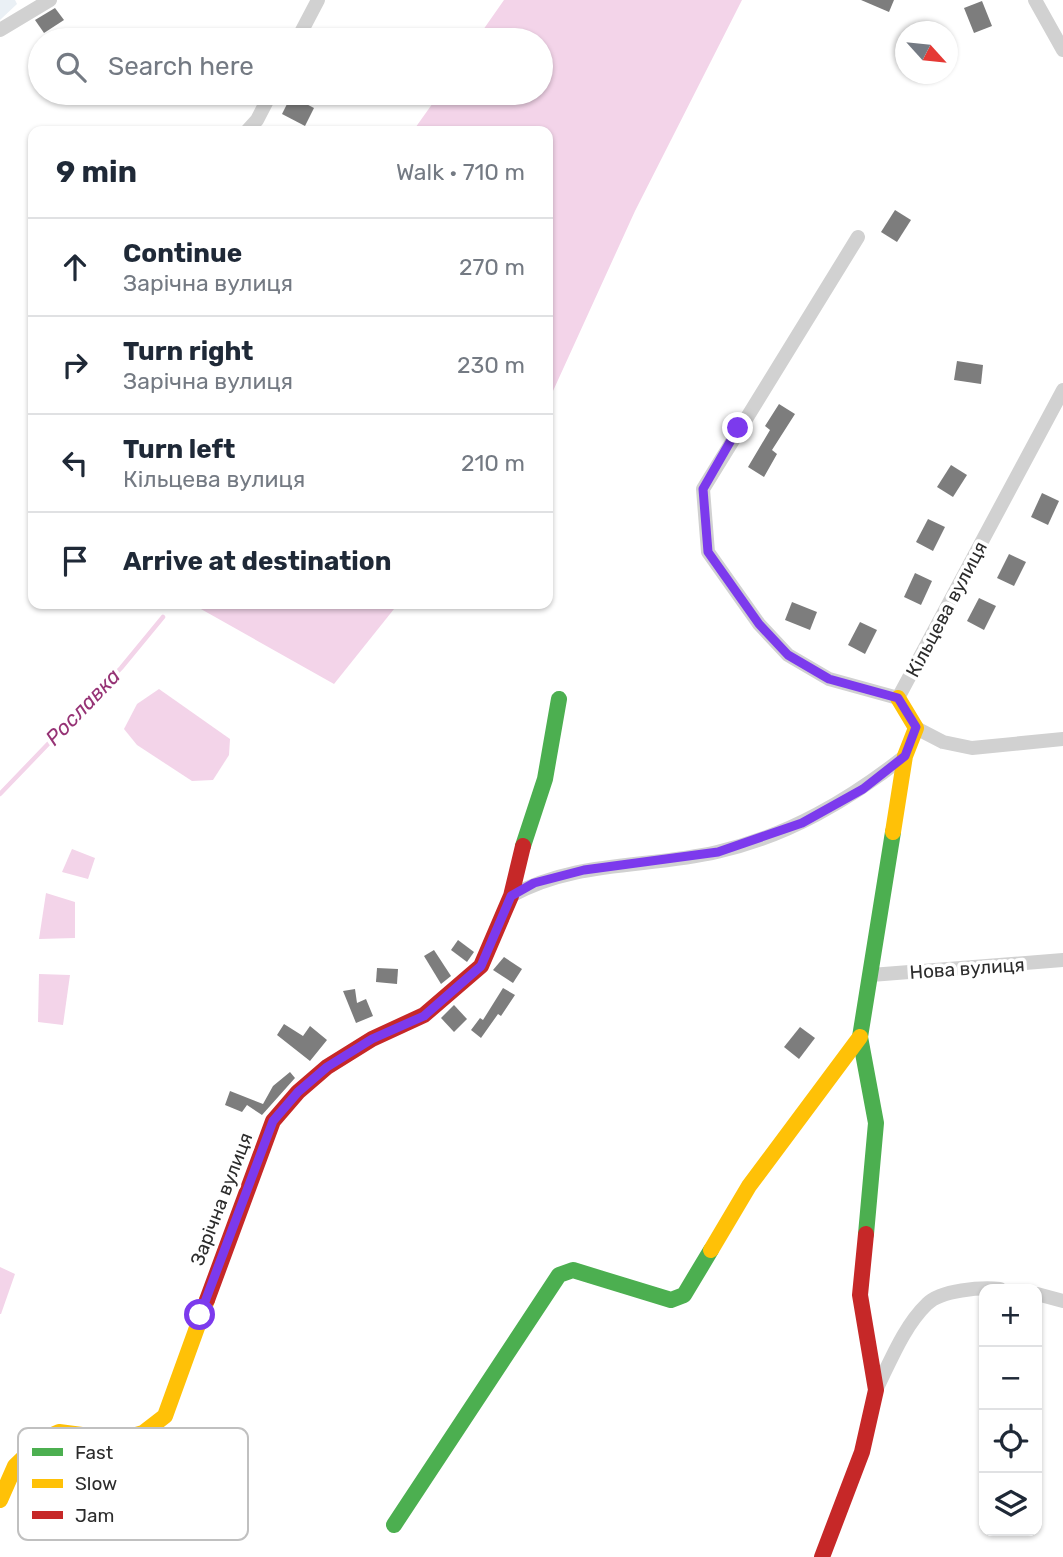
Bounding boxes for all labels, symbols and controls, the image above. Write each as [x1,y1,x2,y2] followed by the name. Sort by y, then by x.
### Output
[895,21,958,84] north arrow
[28,28,553,105] search box
[52,48,90,86] icon: search
[108,51,254,82] text: Search here
[56,154,137,190] text: 9 min
[396,158,525,186] text: Walk · 710 m
[123,238,242,269] text: Continue
[56,248,94,286] icon: ahead
[459,253,525,281] text: 270 m
[123,269,293,297] text: Зарічна вулиця
[123,336,253,367] text: Turn right
[56,346,94,384] icon: right
[457,351,525,379] text: 230 m
[123,367,293,395] text: Зарічна вулиця
[722,412,753,443] route end
[123,434,235,465] text: Turn left
[56,444,94,482] icon: left
[461,449,525,477] text: 210 m
[123,465,305,493] text: Кільцева вулиця
[901,537,992,681] street label: Кільцева вулиця
[56,542,94,580] icon: arrive
[123,546,391,577] text: Arrive at destination
[40,663,125,750] water label: Рославка
[909,953,1025,984] street label: Нова вулиця
[186,1129,257,1269] street label: Зарічна вулиця
[979,1284,1042,1536] map controls
[979,1284,1042,1347] button: +
[184,1299,215,1330] route start
[979,1347,1042,1410] button: −
[979,1410,1042,1473] button: locate
[18,1428,248,1540] legend
[75,1441,114,1464] text: Fast
[75,1472,117,1495] text: Slow
[979,1473,1042,1536] button: layers
[75,1504,114,1527] text: Jam

